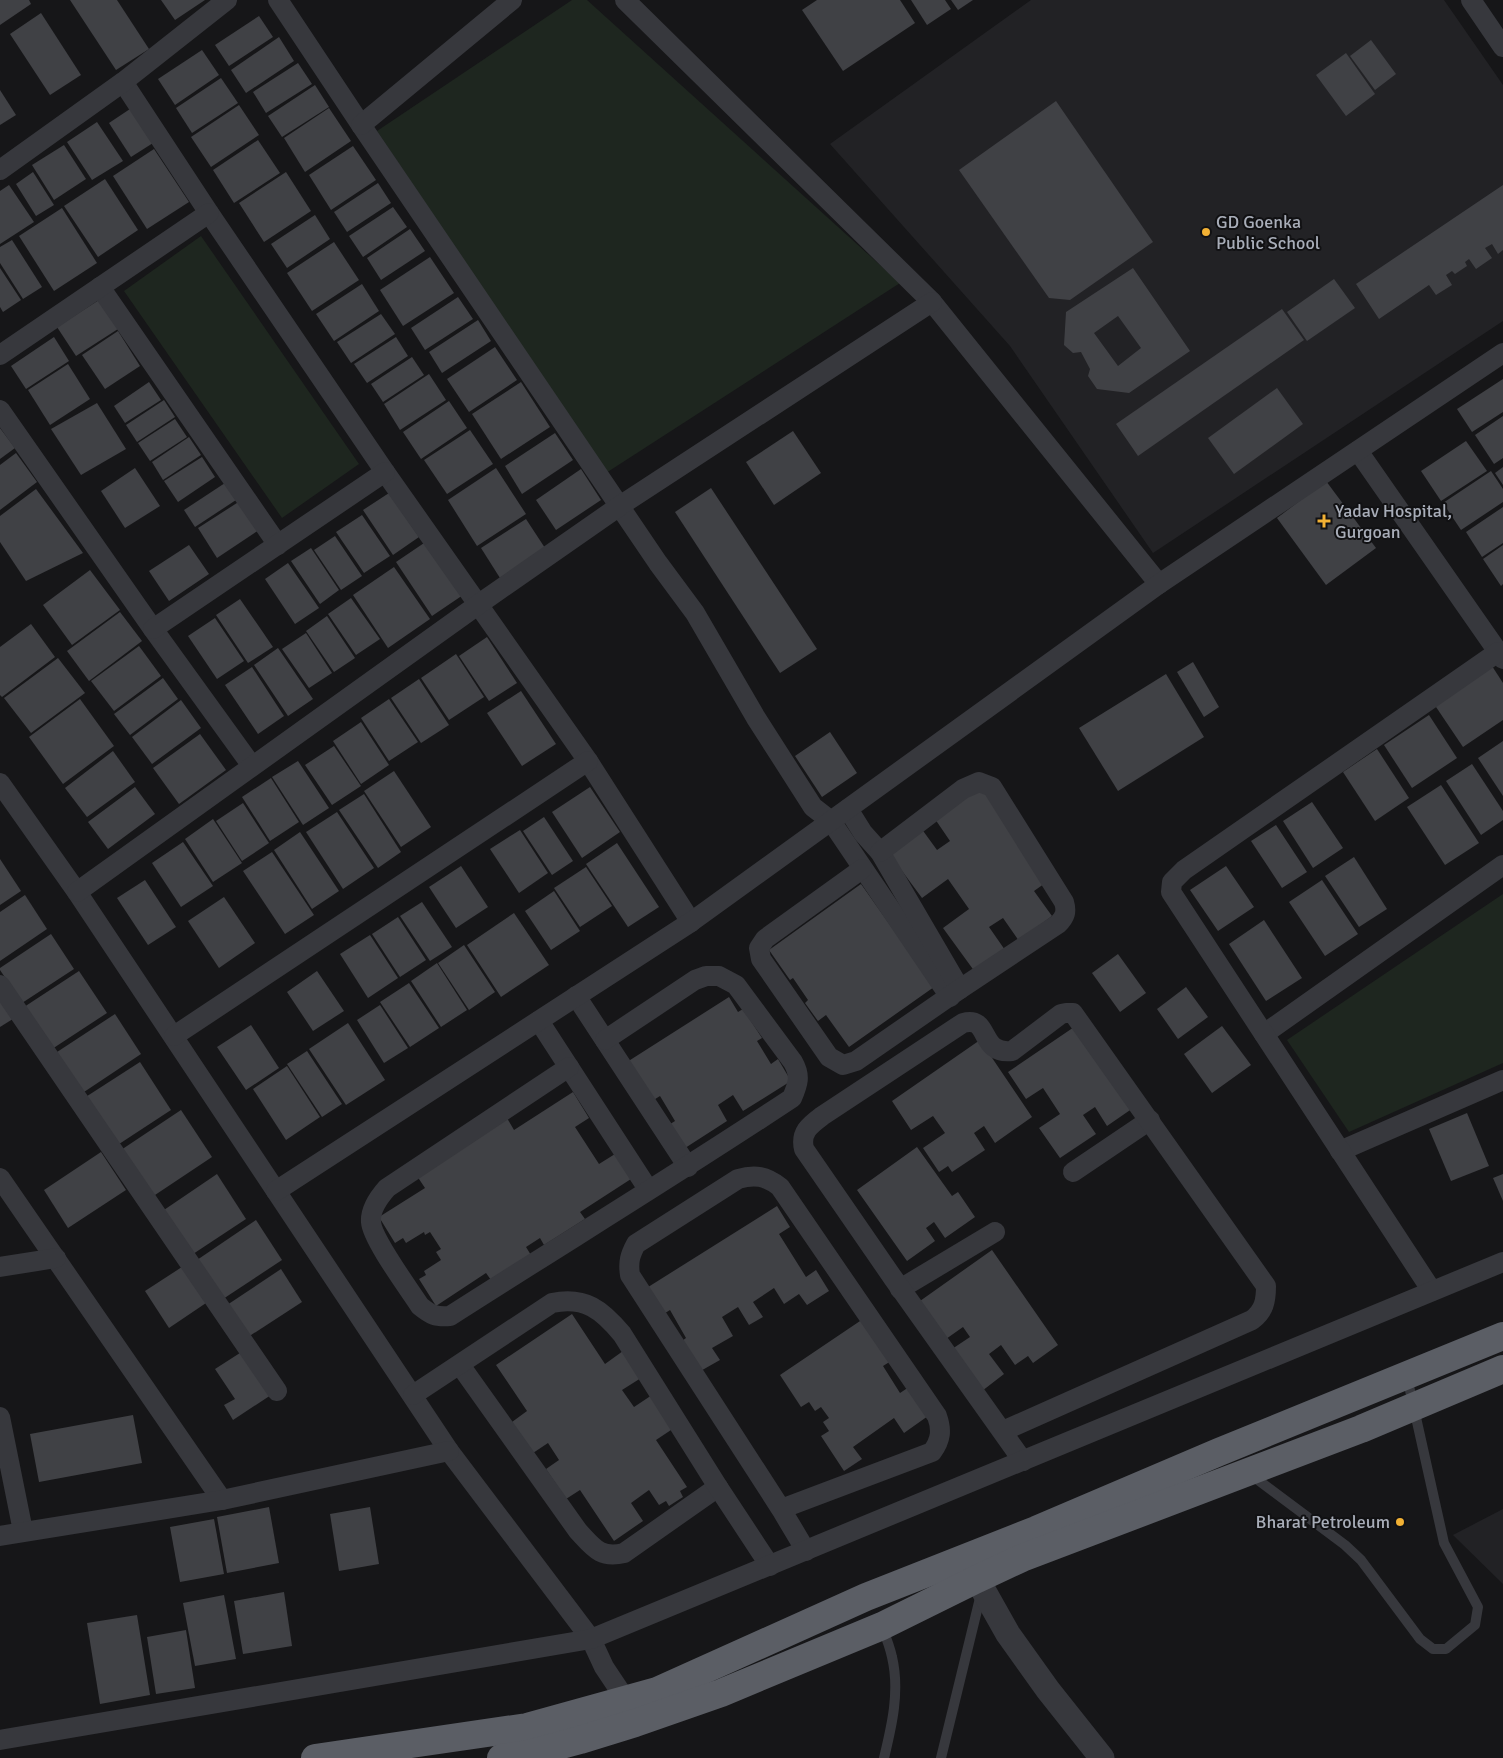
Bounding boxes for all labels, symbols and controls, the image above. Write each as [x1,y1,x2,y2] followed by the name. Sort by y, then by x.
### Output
[1216,211,1320,254] place label: GD Goenka Public School
[1200,226,1212,238] marker: GD Goenka Public School
[1335,500,1452,543] place label: Yadav Hospital, Gurgoan
[1317,514,1331,528] marker: Yadav Hospital, Gurgoan
[1256,1511,1390,1533] place label: Bharat Petroleum
[1394,1516,1406,1528] marker: Bharat Petroleum

